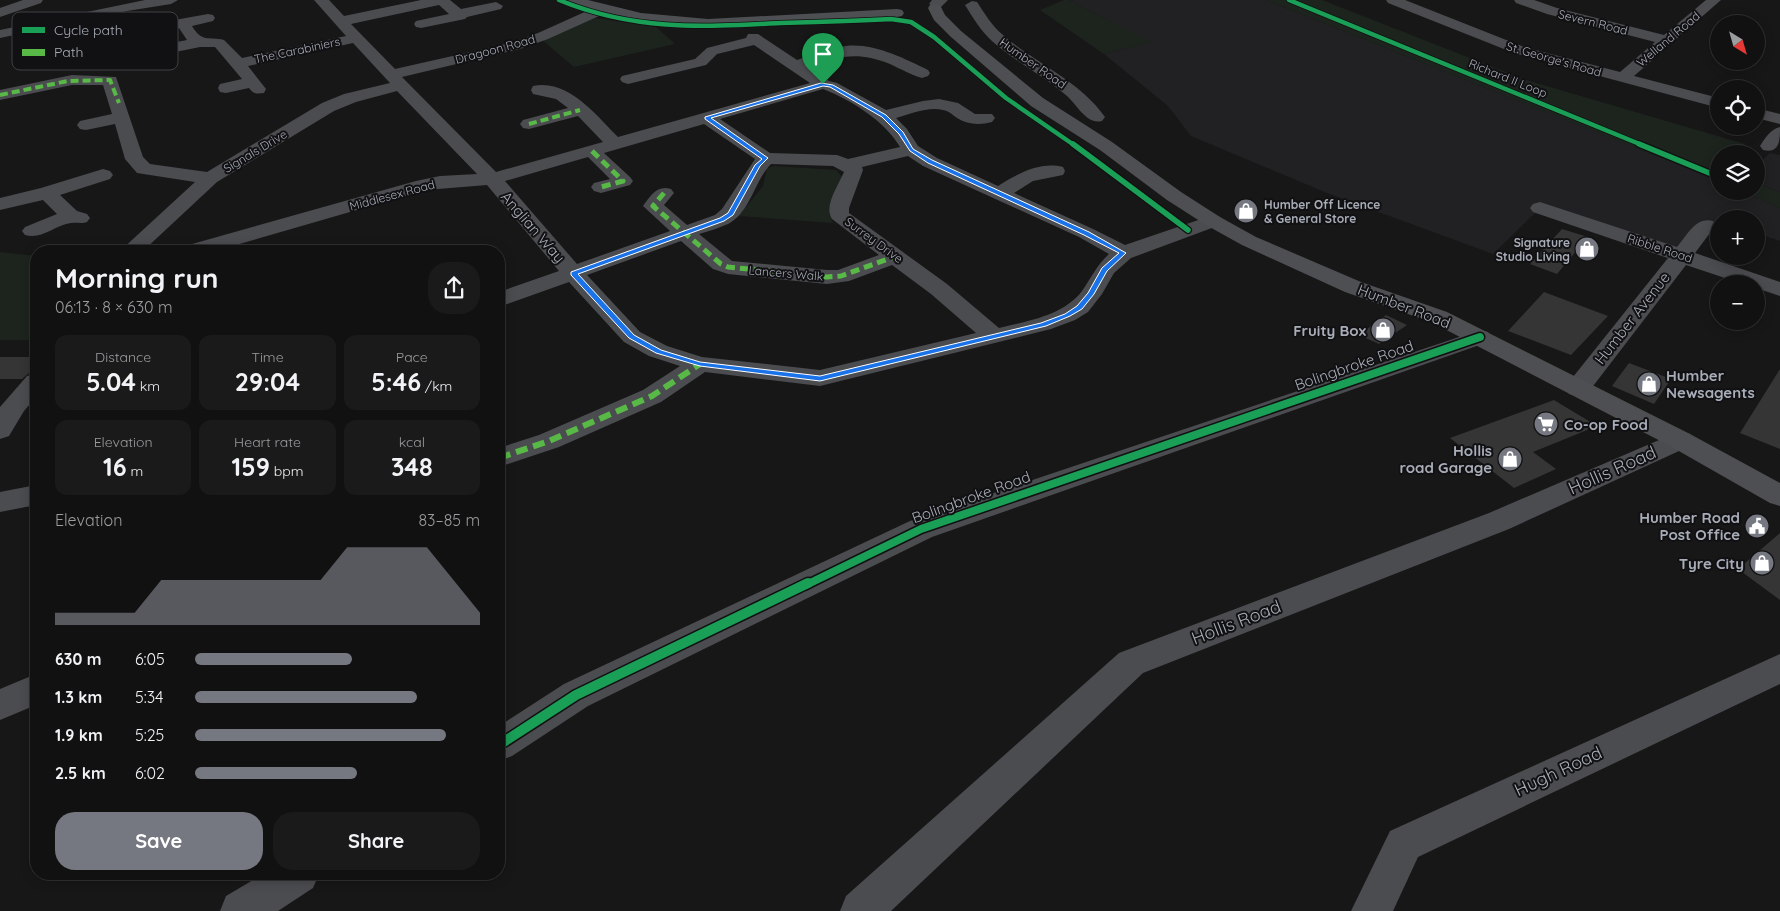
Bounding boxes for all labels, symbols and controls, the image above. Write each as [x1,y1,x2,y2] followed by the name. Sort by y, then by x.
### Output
[1557,6,1629,38] street label: Severn Road
[1633,8,1703,70] street label: Welland Road
[12,12,178,70] legend
[1710,15,1765,70] north arrow
[1710,15,1765,330] map controls
[54,21,123,39] text: Cycle path
[453,31,537,67] street label: Dragoon Road
[802,33,844,84] pin
[253,34,342,66] street label: The Carabiniers
[997,34,1069,92] street label: Humber Road
[1505,38,1603,80] street label: St. George's Road
[809,40,837,68] icon: arrive
[54,43,83,61] text: Path
[1467,55,1549,101] street label: Richard II Loop
[1710,80,1765,135] button: locate
[220,126,290,176] street label: Signals Drive
[1710,145,1765,200] button: layers
[348,176,436,214] street label: Middlesex Road
[497,187,569,267] street label: Anglian Way
[1264,197,1380,226] place label: Humber Off Licence & General Store
[1233,198,1259,224] shop icon: Humber Off Licence & General Store
[1710,210,1765,265] button: +
[842,214,906,266] street label: Surrey Drive
[1626,230,1694,266] street label: Ribble Road
[1496,235,1570,264] place label: Signature Studio Living
[1574,236,1600,262] shop icon: Signature Studio Living
[55,260,219,295] text: Morning run
[428,262,480,314] button: share
[748,262,824,284] street label: Lancers Walk
[1590,268,1674,368] street label: Humber Avenue
[1710,275,1765,330] button: −
[1355,280,1453,332] street label: Humber Road
[55,297,173,317] text: 06:13 · 8 × 630 m
[1370,317,1396,343] shop icon: Fruity Box
[1293,321,1367,340] place label: Fruity Box
[1292,336,1416,394] street label: Bolingbroke Road
[95,348,151,366] text: Distance
[251,348,284,366] text: Time
[396,348,428,366] text: Pace
[86,366,136,397] text: 5.04
[235,366,300,397] text: 29:04
[371,366,421,397] text: 5:46
[1666,366,1755,402] place label: Humber Newsagents
[1636,371,1662,397] shop icon: Humber Newsagents
[136,377,160,395] text: km
[421,377,452,395] text: /km
[1533,411,1559,437] supermarket icon: Co-op Food
[1564,415,1648,434] place label: Co-op Food
[94,433,153,451] text: Elevation
[234,433,301,451] text: Heart rate
[399,433,425,451] text: kcal
[1564,440,1660,500] street label: Hollis Road
[1399,441,1492,477] place label: Hollis road Garage
[1497,446,1523,472] shop icon: Hollis road Garage
[103,451,127,482] text: 16
[232,451,270,482] text: 159
[391,451,433,482] text: 348
[127,462,143,480] text: m
[270,462,303,480] text: bpm
[909,467,1033,527] street label: Bolingbroke Road
[1639,508,1740,544] place label: Humber Road Post Office
[55,510,122,530] text: Elevation
[418,510,480,530] text: 83–85 m
[1744,513,1770,539] public building icon: Humber Road Post Office
[1749,550,1775,576] shop icon: Tyre City
[1679,554,1744,573] place label: Tyre City
[1188,594,1284,650] street label: Hollis Road
[55,649,102,669] text: 630 m
[135,649,165,669] text: 6:05
[55,687,102,707] text: 1.3 km
[135,687,164,707] text: 5:34
[55,725,103,745] text: 1.9 km
[135,725,164,745] text: 5:25
[1511,741,1605,801] street label: Hugh Road
[55,763,106,783] text: 2.5 km
[135,763,165,783] text: 6:02
[55,812,263,870] button: Save
[273,812,480,870] button: Share

